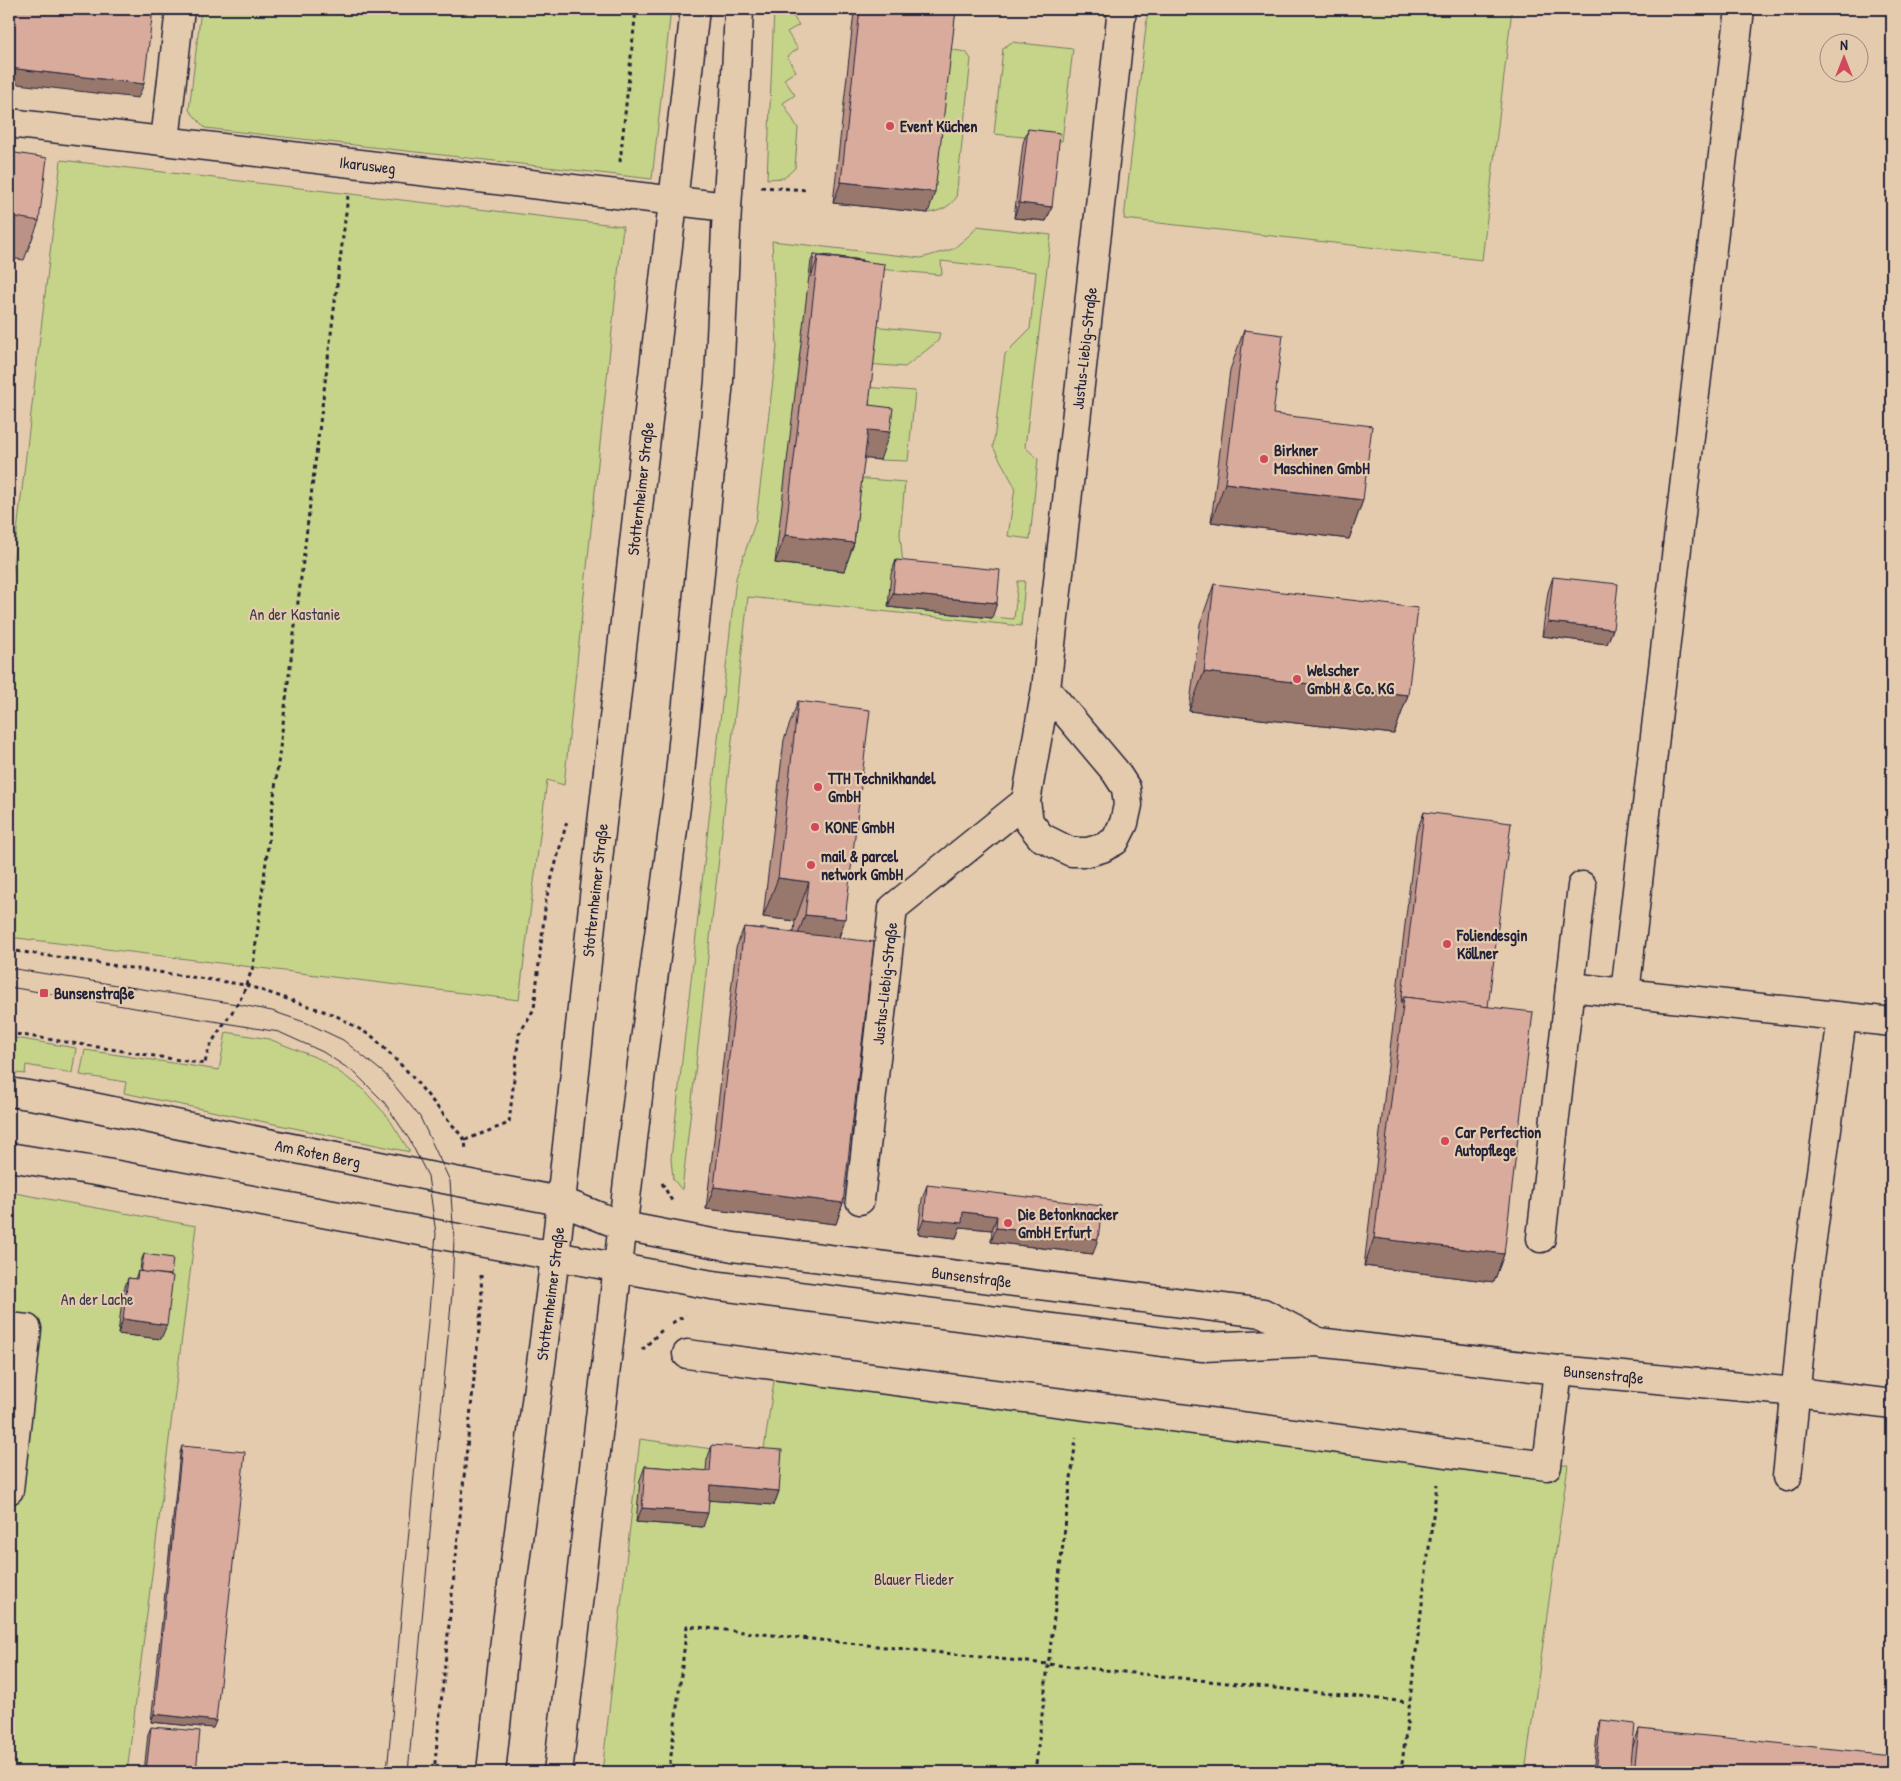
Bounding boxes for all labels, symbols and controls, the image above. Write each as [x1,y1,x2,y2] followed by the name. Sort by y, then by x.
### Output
[1818,32,1868,82] north arrow
[1840,35,1848,54] text: N
[900,115,978,137] place label: Event Küchen
[884,120,896,132] marker: Event Küchen
[338,151,397,179] street label: Ikarusweg
[1066,285,1102,411] street label: Justus-Liebig-Straße
[622,420,659,557] street label: Stotternheimer Straße
[1274,439,1370,479] place label: Birkner Maschinen GmbH
[1258,453,1270,465] marker: Birkner Maschinen GmbH
[250,603,341,625] park label: An der Kastanie
[1307,659,1394,699] place label: Welscher GmbH & Co. KG
[1291,673,1303,685] marker: Welscher GmbH & Co. KG
[827,767,936,807] place label: TTH Technikhandel GmbH
[812,781,824,793] marker: TTH Technikhandel GmbH
[825,816,895,838] place label: KONE GmbH
[809,821,821,833] marker: KONE GmbH
[577,822,613,958] street label: Stotternheimer Straße
[821,845,904,885] place label: mail & parcel network GmbH
[805,859,817,871] marker: mail & parcel network GmbH
[867,920,902,1046] street label: Justus-Liebig-Straße
[1456,924,1528,964] place label: Foliendesgin Köllner
[1441,938,1453,950] marker: Foliendesgin Köllner
[54,982,135,1005] place label: Bunsenstraße
[38,987,50,999] marker: Bunsenstraße
[1455,1121,1541,1162] place label: Car Perfection Autopflege
[273,1134,363,1173] street label: Am Roten Berg
[1439,1135,1451,1147] marker: Car Perfection Autopflege
[1018,1203,1119,1243] place label: Die Betonknacker GmbH Erfurt
[1002,1217,1014,1229] marker: Die Betonknacker GmbH Erfurt
[531,1225,569,1362] street label: Stotternheimer Straße
[930,1261,1014,1293] street label: Bunsenstraße
[61,1288,134,1310] park label: An der Lache
[1562,1360,1645,1389] street label: Bunsenstraße
[874,1568,954,1590] park label: Blauer Flieder

